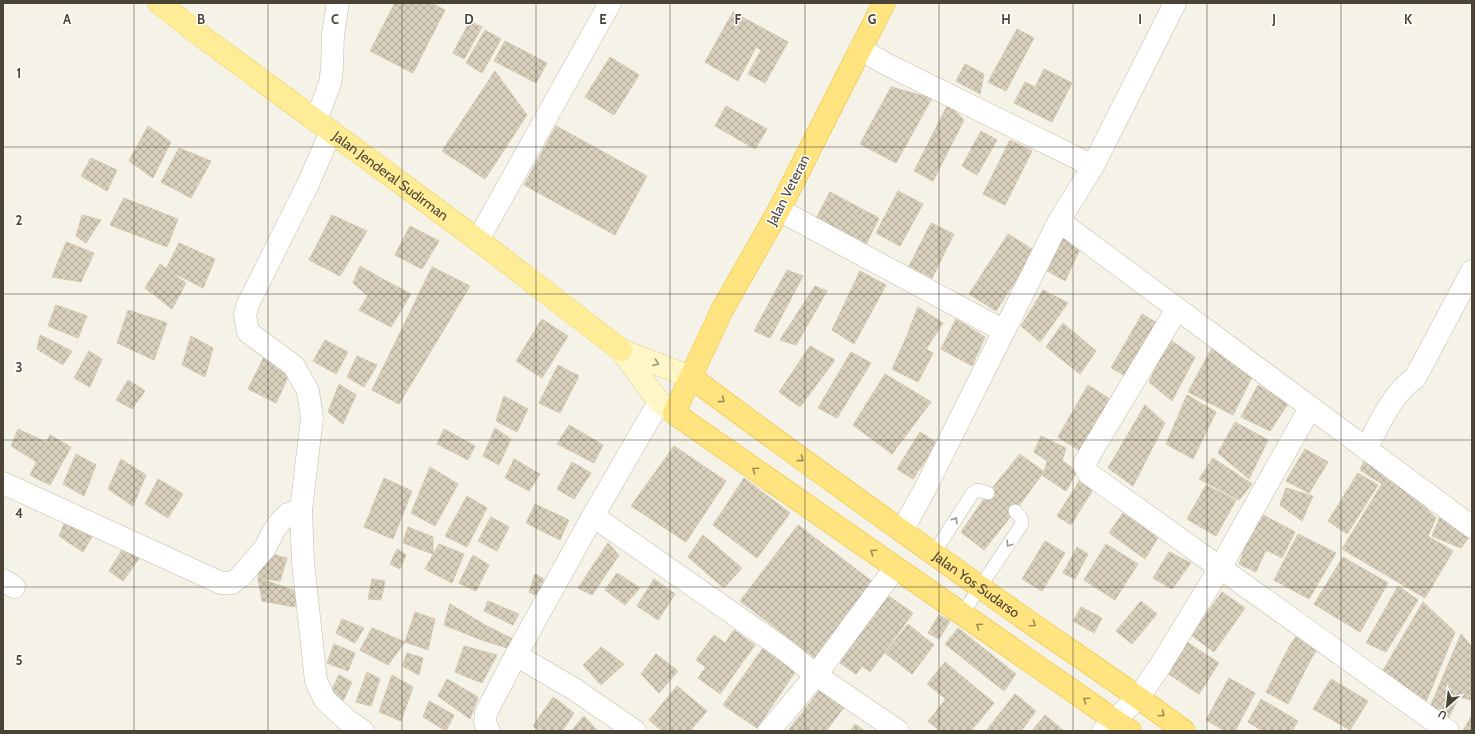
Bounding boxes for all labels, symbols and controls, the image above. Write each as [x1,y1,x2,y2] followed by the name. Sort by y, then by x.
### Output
[63,11,72,27] text: A
[197,11,205,27] text: B
[331,11,339,27] text: C
[464,11,474,27] text: D
[599,11,607,27] text: E
[735,11,742,27] text: F
[868,11,877,27] text: G
[1001,11,1011,27] text: H
[1138,11,1142,27] text: I
[1271,11,1276,27] text: J
[1404,11,1413,27] text: K
[17,65,21,81] text: 1
[328,126,452,224] street label: Jalan Jenderal Sudirman
[762,152,814,229] street label: Jalan Veteran
[16,212,23,228] text: 2
[652,358,659,366] one-way arrow
[15,359,23,375] text: 3
[718,396,725,403] one-way arrow
[797,454,804,461] one-way arrow
[752,468,759,475] one-way arrow
[15,505,23,521] text: 4
[950,517,958,524] one-way arrow
[1006,540,1014,547] one-way arrow
[929,547,1024,622] street label: Jalan Yos Sudarso
[870,549,877,557] one-way arrow
[1028,619,1035,626] one-way arrow
[977,624,984,631] one-way arrow
[16,652,23,668] text: 5
[1427,686,1467,726] north arrow
[1084,698,1091,705] one-way arrow
[1435,707,1449,723] text: U
[1158,709,1165,717] one-way arrow

